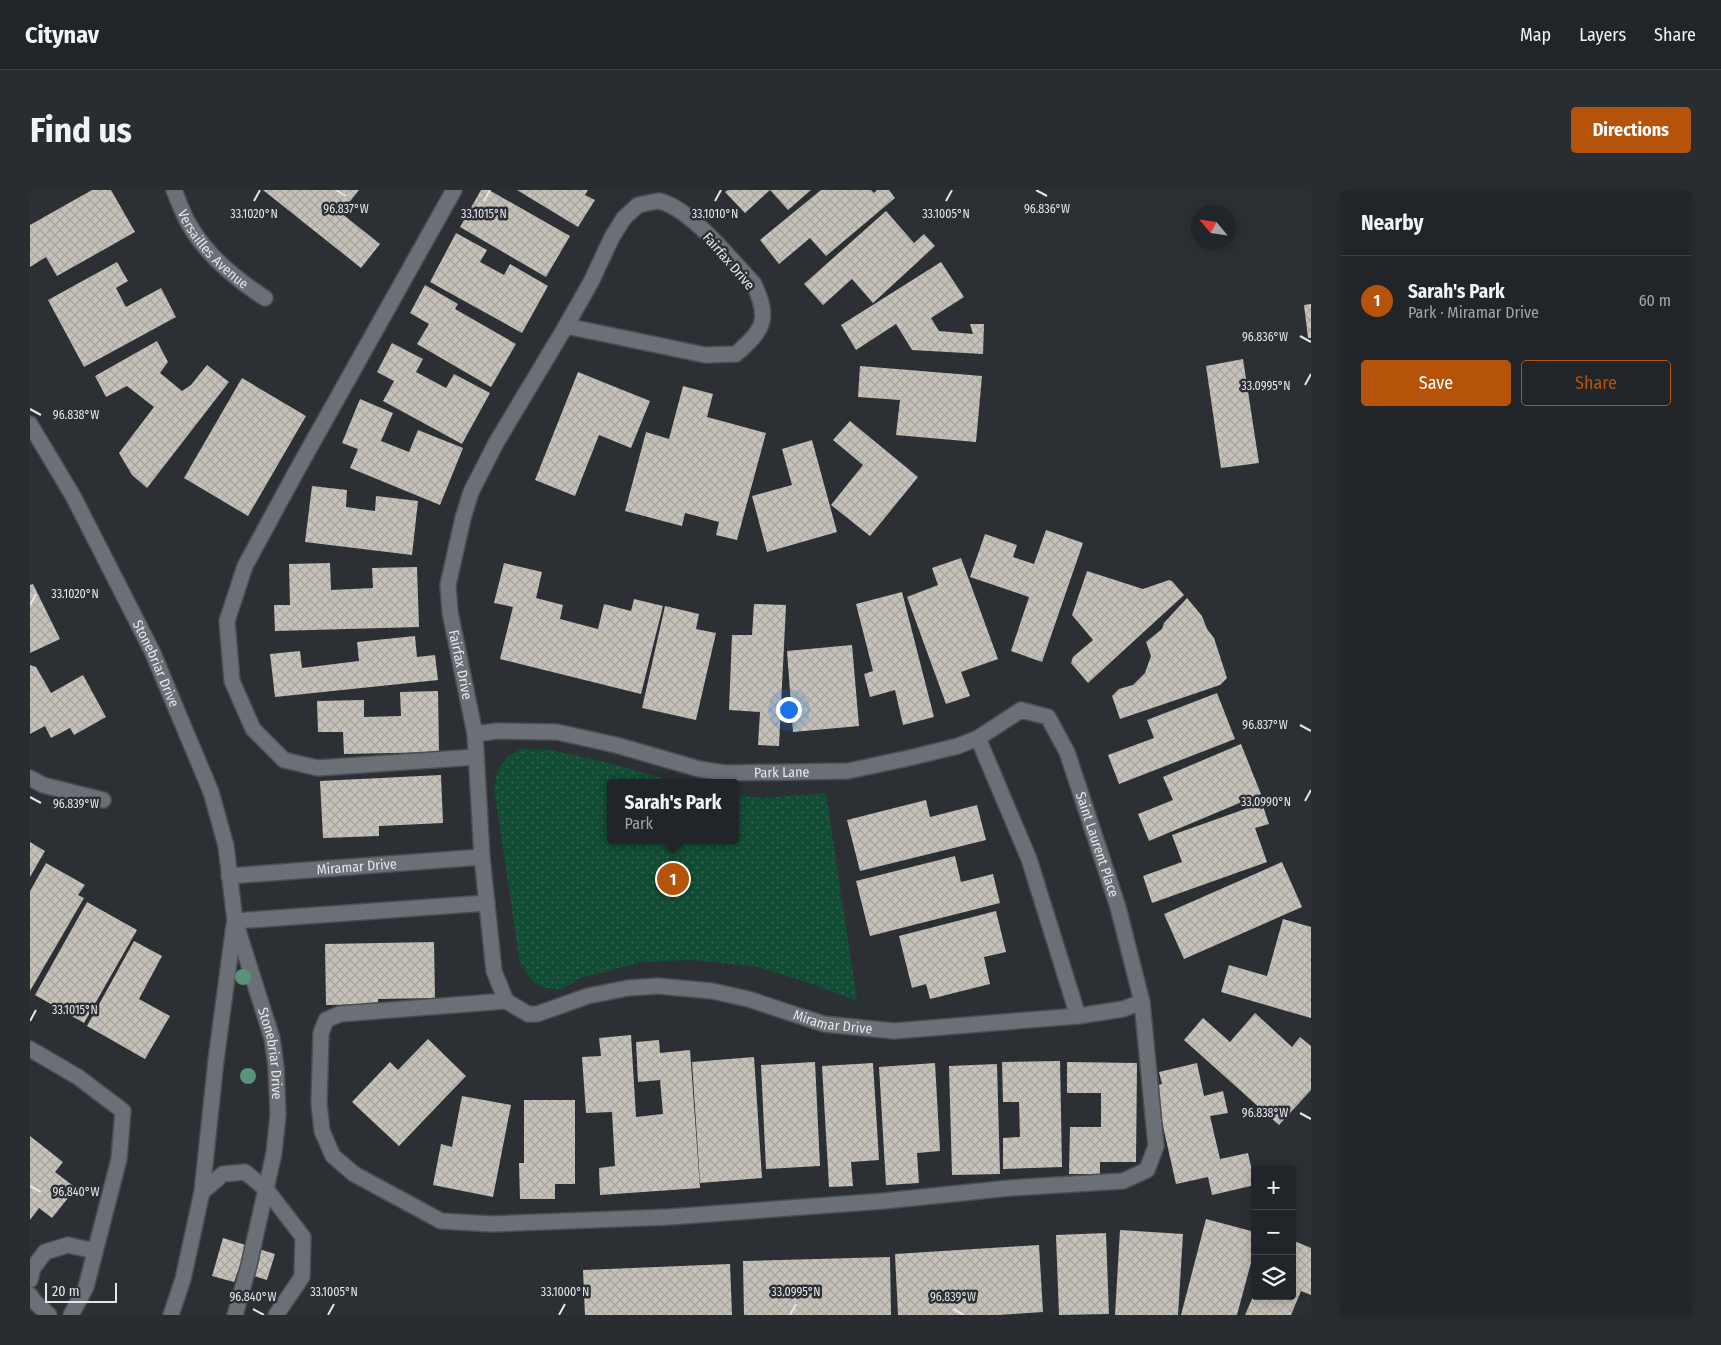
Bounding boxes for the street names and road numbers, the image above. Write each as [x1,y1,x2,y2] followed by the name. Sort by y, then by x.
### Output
[174,207,252,293] street label: Versailles Avenue
[699,229,758,294] street label: Fairfax Drive
[129,617,183,710] street label: Stonebriar Drive
[445,628,476,701] street label: Fairfax Drive
[754,764,810,782] street label: Park Lane
[1072,790,1122,899] street label: Saint Laurent Place
[316,855,397,878] street label: Miramar Drive
[254,1005,285,1100] street label: Stonebriar Drive
[791,1006,873,1038] street label: Miramar Drive

